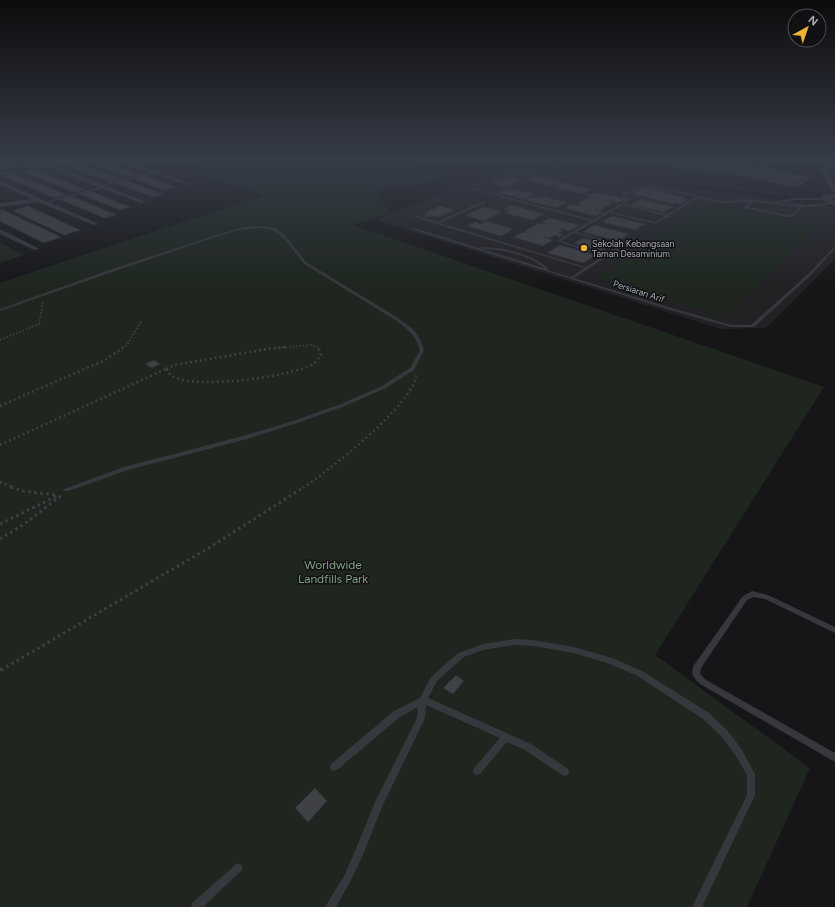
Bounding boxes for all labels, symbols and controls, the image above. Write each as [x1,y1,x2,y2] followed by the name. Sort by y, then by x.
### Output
[787,8,827,48] north arrow
[806,13,821,28] text: N
[592,238,675,259] place label: Sekolah Kebangsaan Taman Desaminium
[579,243,589,253] marker: Sekolah Kebangsaan Taman Desaminium
[612,278,667,305] street label: Persiaran Arif
[298,558,368,586] park label: Worldwide Landfills Park

